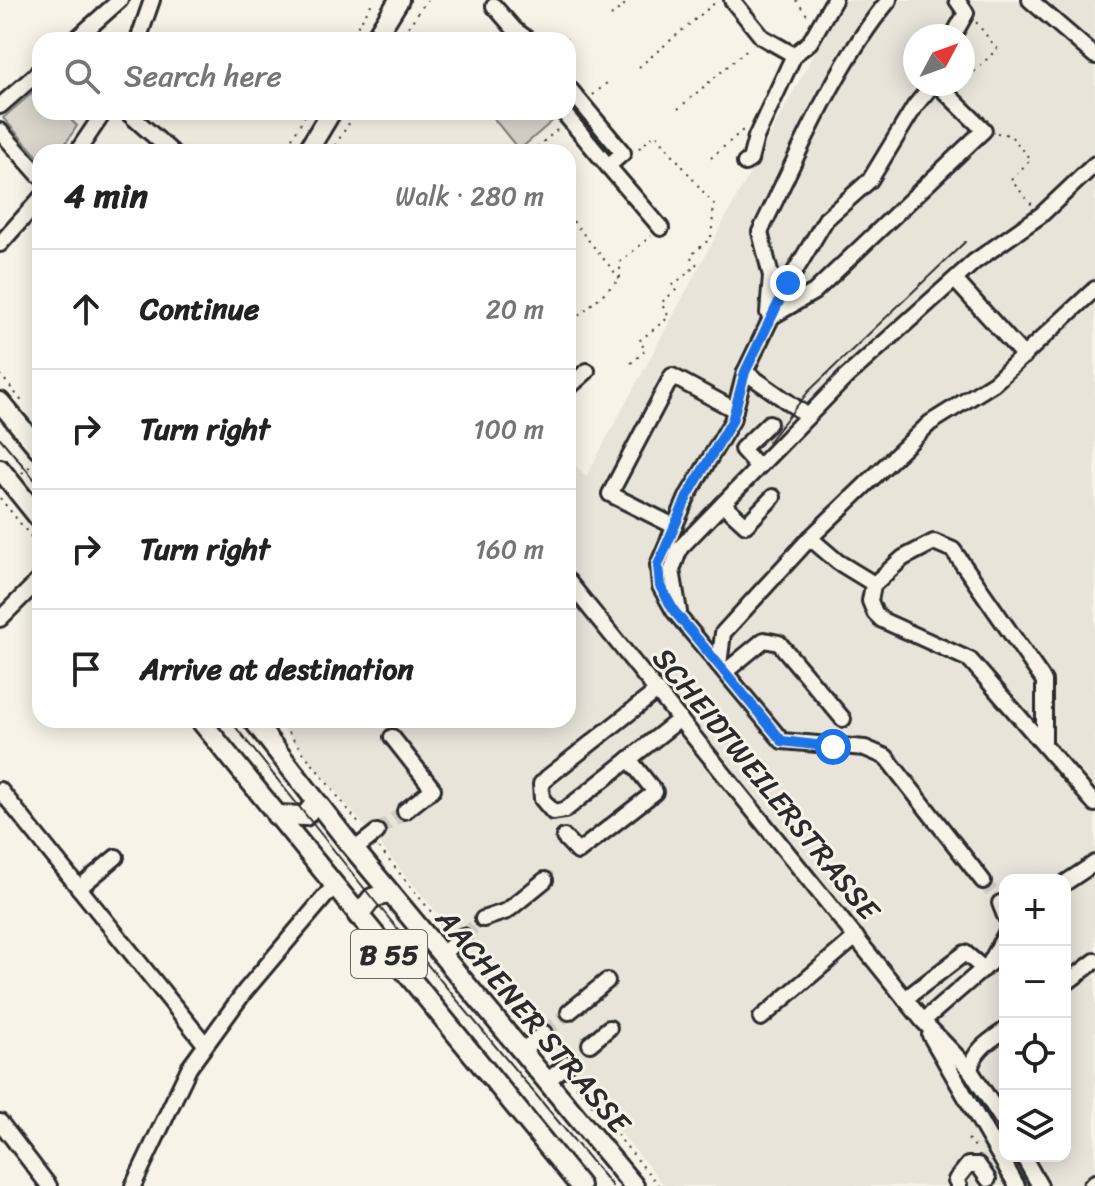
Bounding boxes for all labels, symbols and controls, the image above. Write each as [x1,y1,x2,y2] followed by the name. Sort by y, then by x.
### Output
[903,24,975,96] north arrow
[32,32,576,120] search box
[124,49,282,103] text: Search here
[60,54,104,98] icon: search
[64,166,148,226] text: 4 min
[395,173,544,219] text: Walk · 280 m
[770,265,806,301] route end
[140,282,259,336] text: Continue
[486,286,544,332] text: 20 m
[64,287,108,331] icon: ahead
[140,402,270,456] text: Turn right
[473,406,544,452] text: 100 m
[64,407,108,451] icon: right
[140,522,270,576] text: Turn right
[475,526,544,572] text: 160 m
[64,527,108,571] icon: right
[638,635,896,935] street label: SCHEIDTWEILERSTRASSE
[140,642,414,696] text: Arrive at destination
[64,647,108,691] icon: arrive
[815,729,851,765] route start
[999,874,1071,1162] map controls
[999,874,1071,946] button: +
[421,895,646,1148] street label: AACHENER STRASSE
[351,930,427,978] road number: B 55
[999,946,1071,1018] button: −
[999,1018,1071,1090] button: locate
[999,1090,1071,1162] button: layers

